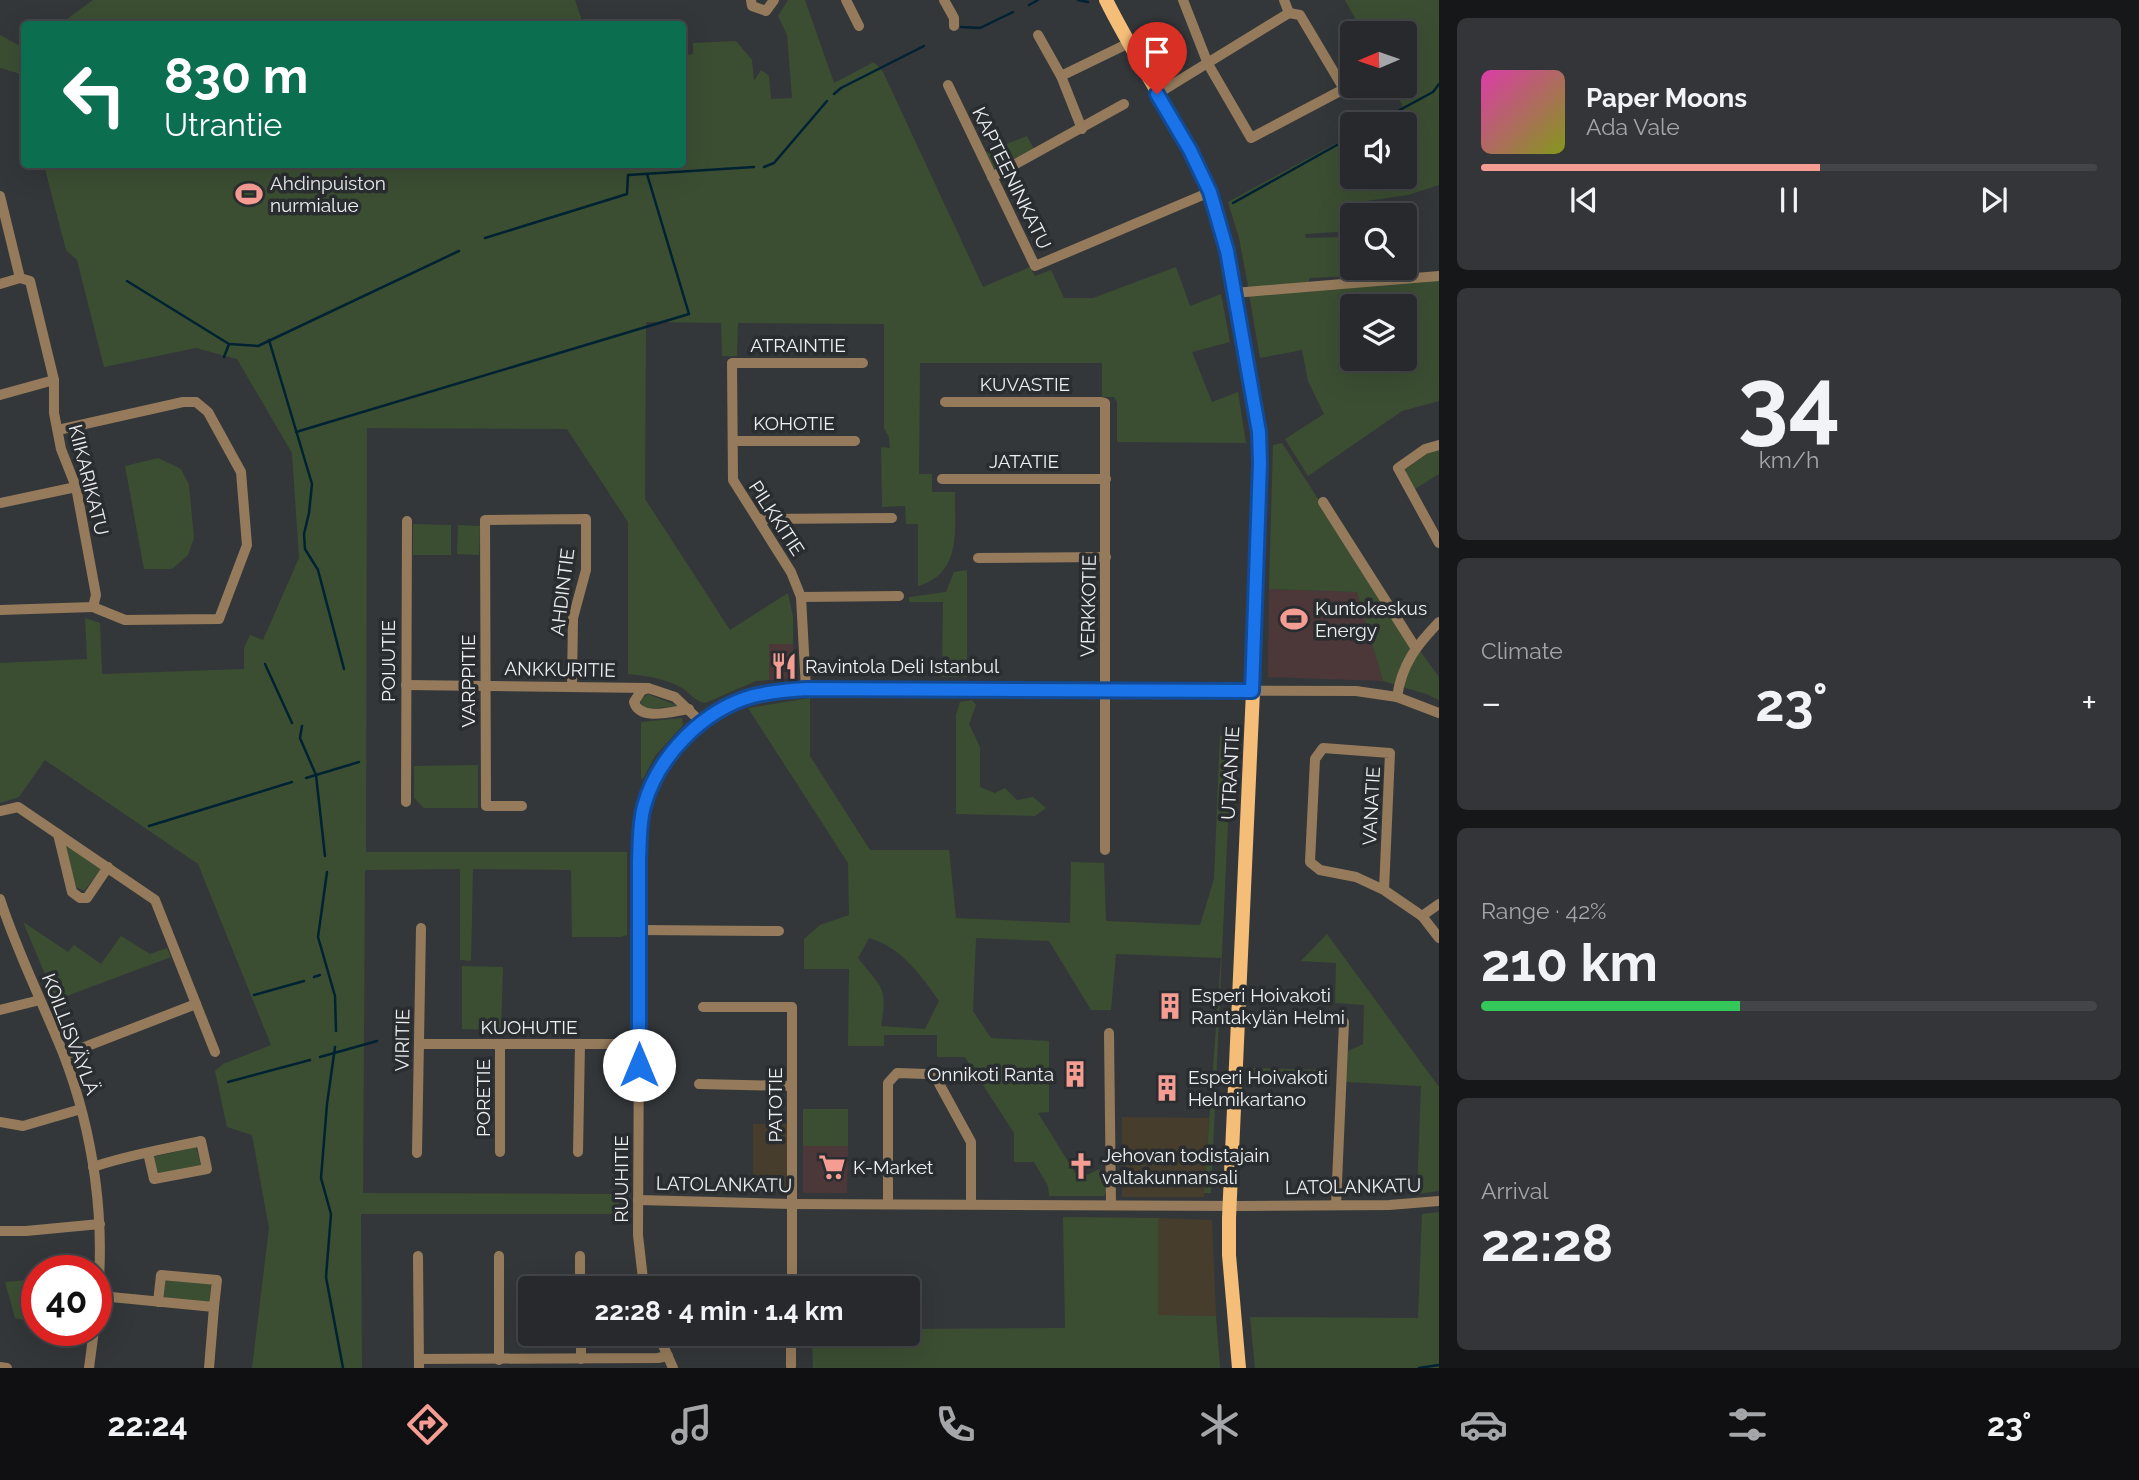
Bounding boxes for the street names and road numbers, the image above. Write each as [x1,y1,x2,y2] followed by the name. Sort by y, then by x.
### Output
[968,103,1056,253] street label: KAPTEENINKATU
[750,334,846,356] street label: ATRAINTIE
[980,373,1070,395] street label: KUVASTIE
[753,412,835,434] street label: KOHOTIE
[65,422,113,538] street label: KIIKARIKATU
[989,450,1059,472] street label: JATATIE
[745,477,809,559] street label: PILKKITIE
[546,547,578,637] street label: AHDINTIE
[1076,555,1100,657] street label: VERKKOTIE
[377,620,399,702] street label: POIJUTIE
[457,634,479,728] street label: VARPPITIE
[504,657,616,681] street label: ANKKURITIE
[1217,726,1243,820] street label: UTRANTIE
[1358,766,1384,846] street label: VANATIE
[38,970,104,1098] street label: KOILLISVÄYLÄ
[390,1009,414,1071] street label: VIRITIE
[480,1016,578,1038] street label: KUOHUTIE
[472,1059,494,1137] street label: PORETIE
[764,1067,786,1143] street label: PATOTIE
[610,1135,632,1223] street label: RUUHITIE
[656,1172,792,1196] street label: LATOLANKATU
[1285,1174,1421,1198] street label: LATOLANKATU

